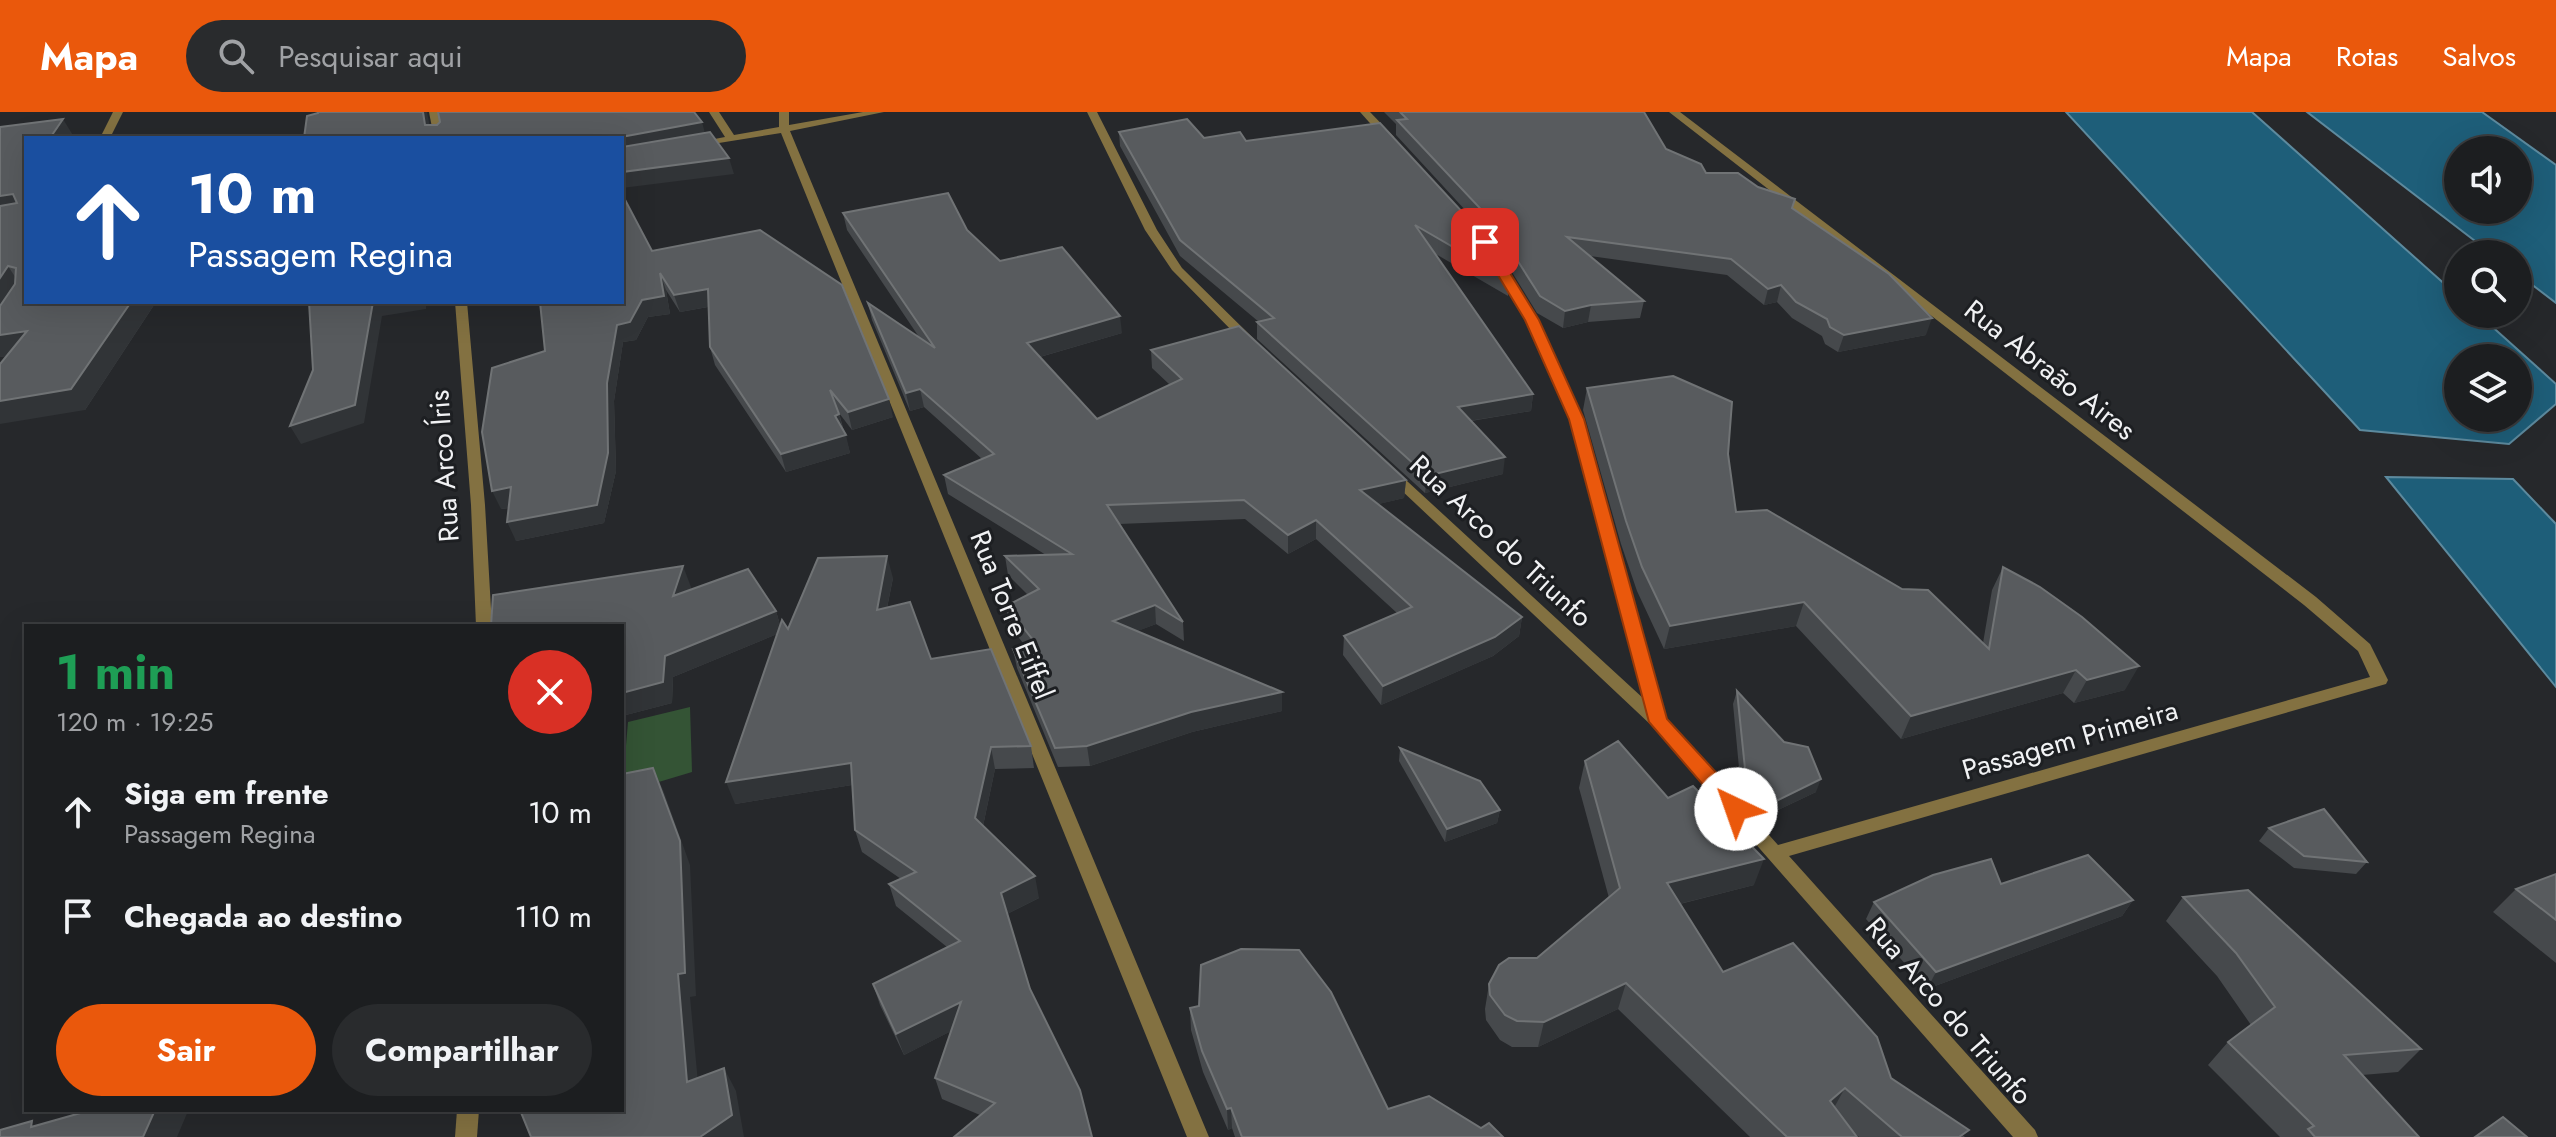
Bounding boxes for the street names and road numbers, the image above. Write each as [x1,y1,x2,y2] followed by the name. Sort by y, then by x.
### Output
[1956,290,2144,450] street label: Rua Abraão Aires
[418,389,470,543] street label: Rua Arco Íris
[1400,445,1602,637] street label: Rua Arco do Triunfo
[959,524,1065,706] street label: Rua Torre Eiffel
[1957,690,2183,790] street label: Passagem Primeira
[1856,908,2042,1114] street label: Rua Arco do Triunfo

